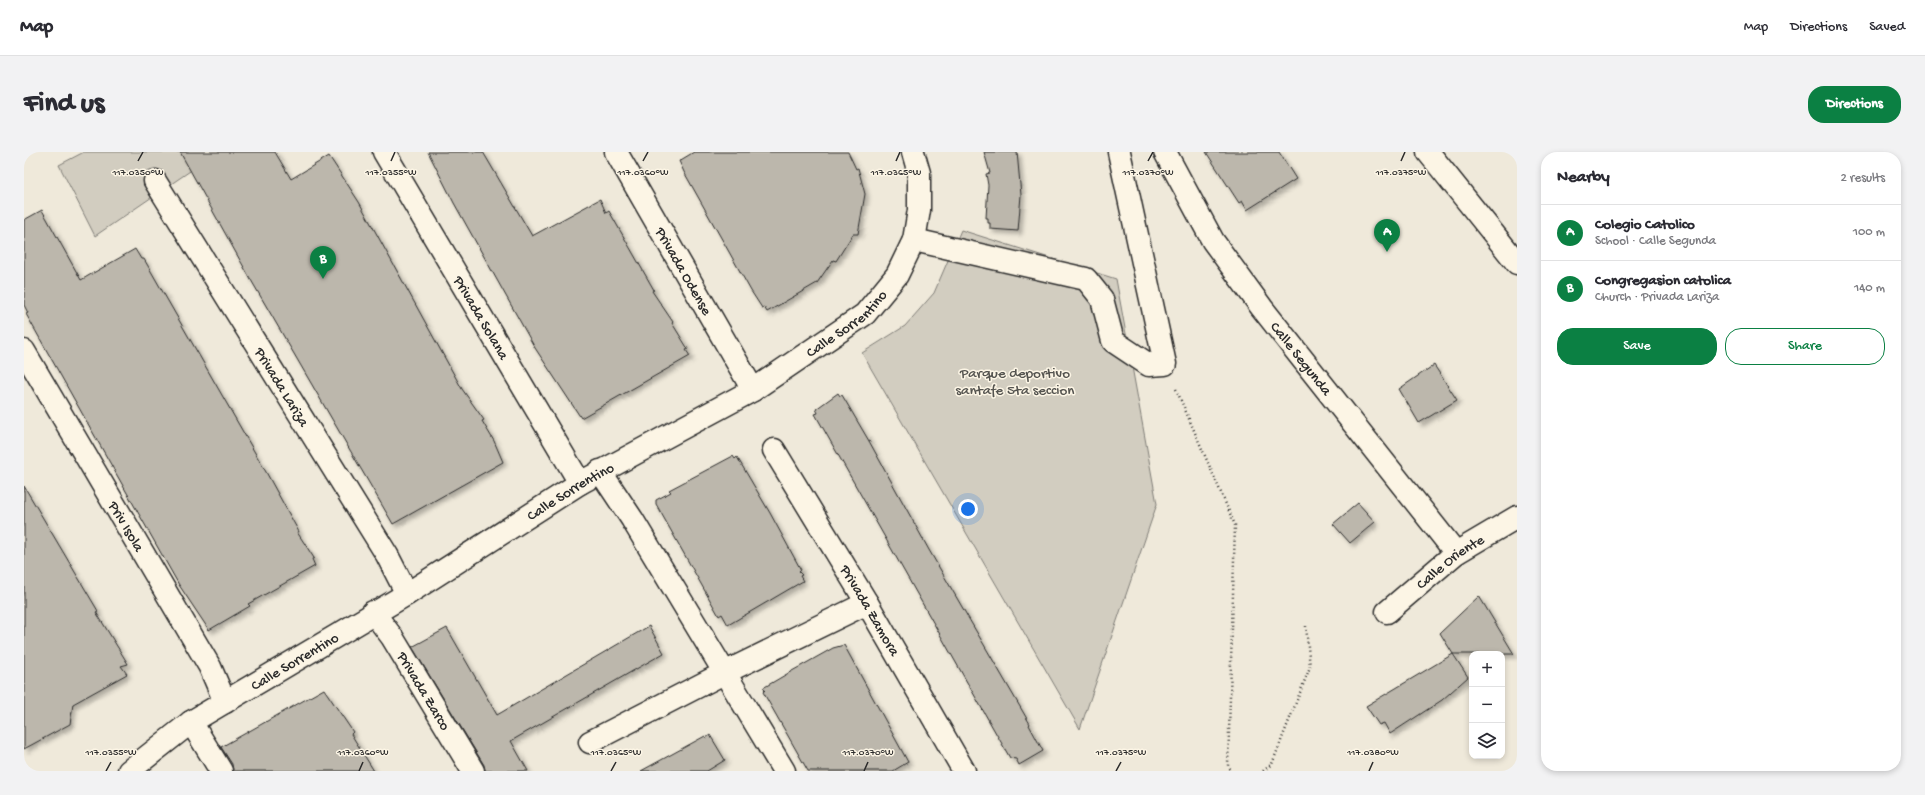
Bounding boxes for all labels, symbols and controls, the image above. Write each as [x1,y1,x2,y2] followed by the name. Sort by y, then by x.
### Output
[20,16,53,39] text: Map
[1744,19,1768,36] text: Map
[1790,19,1847,36] text: Directions
[1869,19,1905,36] text: Saved
[1808,86,1901,123] button: Directions
[24,88,104,121] text: Find us
[111,167,164,179] text: 117.0350°W
[365,167,417,179] text: 117.0355°W
[616,167,669,179] text: 117.0360°W
[870,167,922,179] text: 117.0365°W
[1121,167,1174,179] text: 117.0370°W
[1375,167,1427,179] text: 117.0375°W
[1557,168,1610,188] text: Nearby
[1840,171,1885,186] text: 2 results
[1595,216,1695,234] text: Colegio Catolico
[1374,219,1400,252] pin: A
[650,224,715,319] street label: Privada Odense
[1566,225,1574,240] text: A
[1853,225,1885,240] text: 100 m
[1595,234,1716,249] text: School · Calle Segunda
[310,246,336,279] pin: B
[448,272,512,364] street label: Privada Solana
[1595,272,1731,290] text: Congregasion catolica
[1567,281,1573,296] text: B
[1854,281,1885,296] text: 140 m
[803,287,892,362] street label: Calle Sorrentino
[1595,290,1719,305] text: Church · Privada Lariza
[1265,319,1335,400] street label: Calle Segunda
[1557,328,1717,365] button: Save
[1725,328,1885,365] button: Share
[249,344,313,431] street label: Privada Lariza
[956,365,1074,400] park label: Parque deportivo santafe 5ta seccion
[524,459,618,526] street label: Calle Sorrentino
[103,498,147,556] street label: Priv Isola
[958,499,978,519] your location
[1413,531,1488,594] street label: Calle Oriente
[835,561,903,660] street label: Privada Zamora
[248,629,343,696] street label: Calle Sorrentino
[391,648,453,734] street label: Privada Zarco
[1469,651,1505,759] map controls
[1469,651,1505,687] button: +
[1469,687,1505,723] button: −
[1469,723,1505,759] button: layers
[85,747,137,759] text: 117.0355°W
[336,747,389,759] text: 117.0360°W
[590,747,642,759] text: 117.0365°W
[841,747,894,759] text: 117.0370°W
[1095,747,1147,759] text: 117.0375°W
[1346,747,1399,759] text: 117.0380°W

